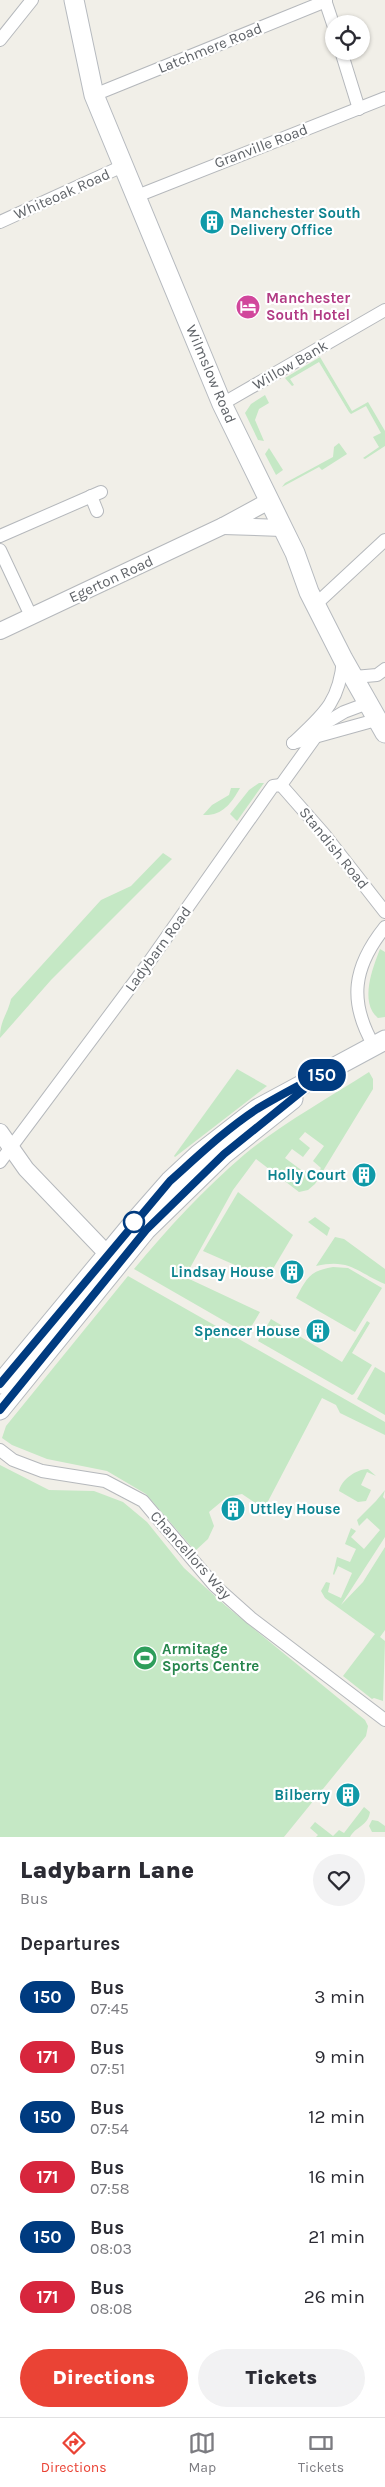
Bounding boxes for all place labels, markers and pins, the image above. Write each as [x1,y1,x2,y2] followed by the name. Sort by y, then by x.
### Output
[230,204,361,239] place label: Manchester South Delivery Office
[199,209,225,235] building icon: Manchester South Delivery Office
[266,289,350,324] place label: Manchester South Hotel
[235,294,261,320] hotel icon: Manchester South Hotel
[351,1162,377,1188] building icon: Holly Court
[267,1166,346,1184] place label: Holly Court
[123,1211,145,1233] unlabelled marker
[279,1259,305,1285] building icon: Lindsay House
[171,1263,274,1281] place label: Lindsay House
[305,1318,331,1344] building icon: Spencer House
[194,1322,300,1340] place label: Spencer House
[220,1496,246,1522] building icon: Uttley House
[250,1500,340,1518] place label: Uttley House
[162,1640,259,1675] place label: Armitage Sports Centre
[132,1645,158,1671] sports icon: Armitage Sports Centre
[335,1782,361,1808] building icon: Bilberry
[274,1786,330,1804] place label: Bilberry

